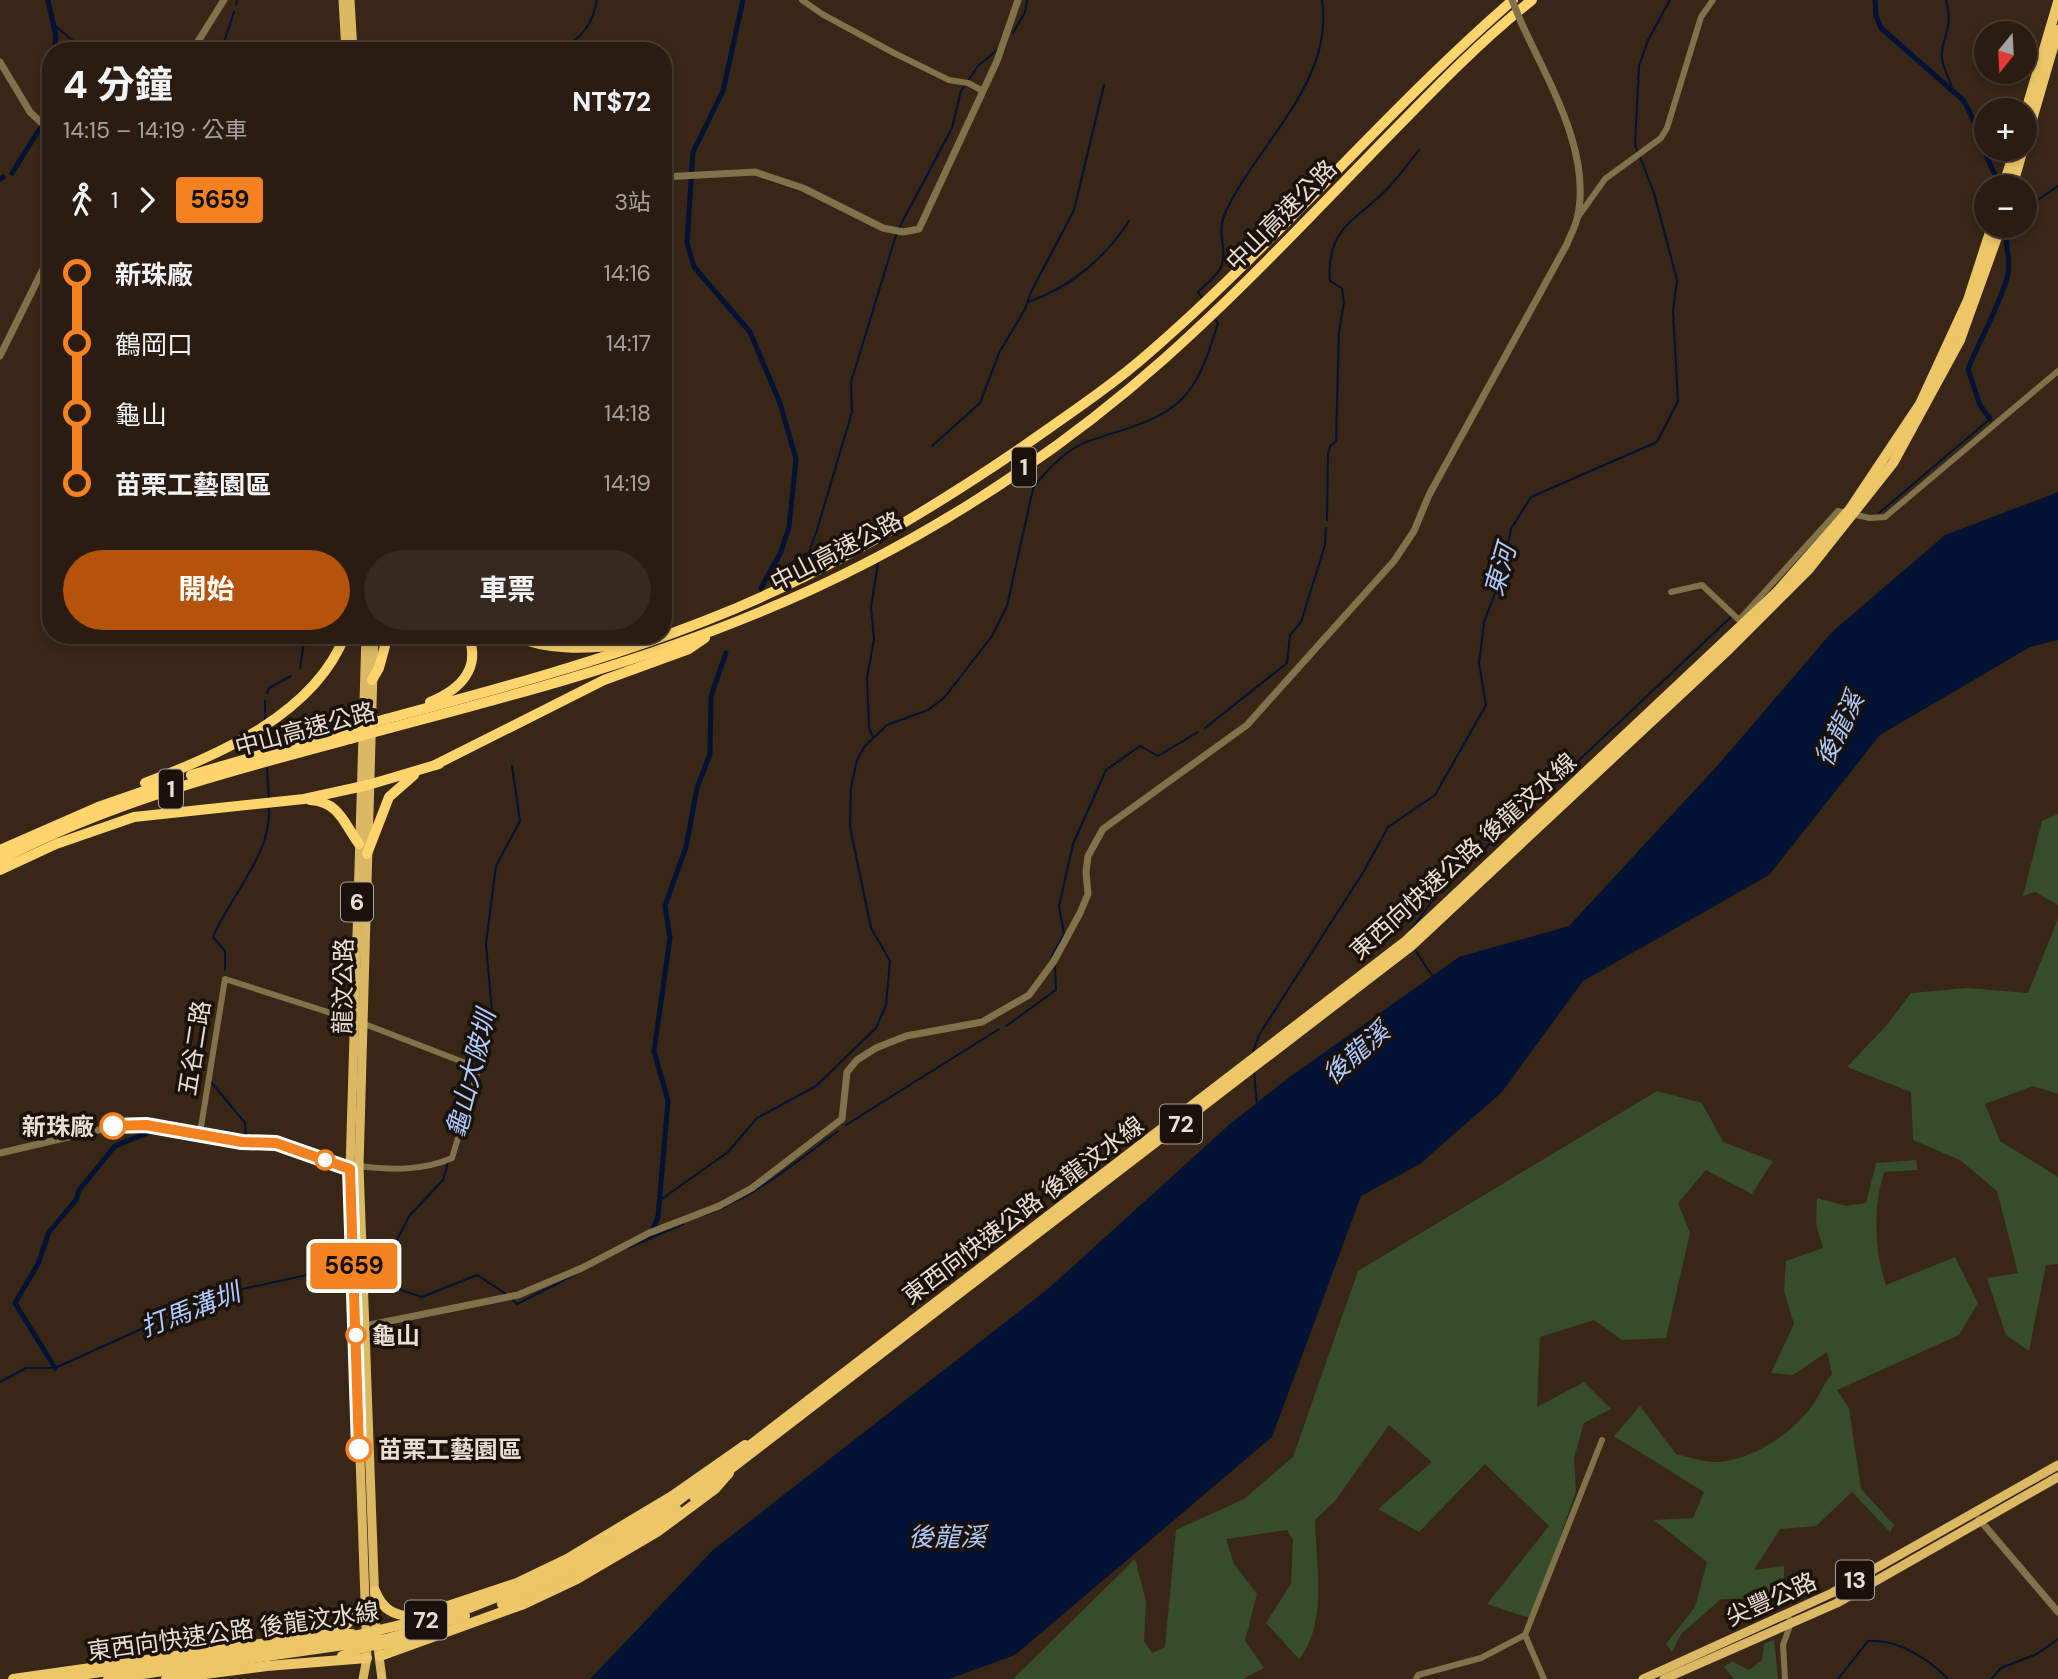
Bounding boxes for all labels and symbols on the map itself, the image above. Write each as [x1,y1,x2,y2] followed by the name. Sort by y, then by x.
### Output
[1974,21,2037,84] north arrow
[1219,153,1343,277] street label: 中山高速公路
[1012,447,1036,486] road number: 1
[765,505,907,597] street label: 中山高速公路
[1476,536,1525,600] water label: 東河
[1807,683,1873,772] water label: 後龍溪
[231,695,379,763] street label: 中山高速公路
[1343,746,1583,966] street label: 東西向快速公路 後龍汶水線
[159,769,183,808] road number: 1
[341,882,373,922] road number: 6
[327,938,359,1034] street label: 龍汶公路
[171,998,217,1098] street label: 五谷二路
[439,1003,504,1141] water label: 龜山大陂圳
[1315,1012,1400,1091] water label: 後龍溪
[1160,1105,1202,1144] road number: 72
[896,1109,1150,1311] street label: 東西向快速公路 後龍汶水線
[22,1111,94,1142] place label: 新珠廠
[100,1113,126,1139] marker: 新珠廠
[315,1150,335,1170] unlabelled marker
[305,1243,403,1289] line badge: 5659
[135,1274,248,1345] water label: 打馬溝圳
[372,1320,420,1351] place label: 龜山
[346,1325,366,1345] marker: 龜山
[378,1434,522,1465] place label: 苗栗工藝園區
[346,1436,372,1462] marker: 苗栗工藝園區
[908,1520,990,1554] water label: 後龍溪
[1836,1560,1874,1600] road number: 13
[1721,1565,1821,1633] street label: 尖豐公路
[85,1595,381,1667] street label: 東西向快速公路 後龍汶水線
[405,1600,447,1639] road number: 72

